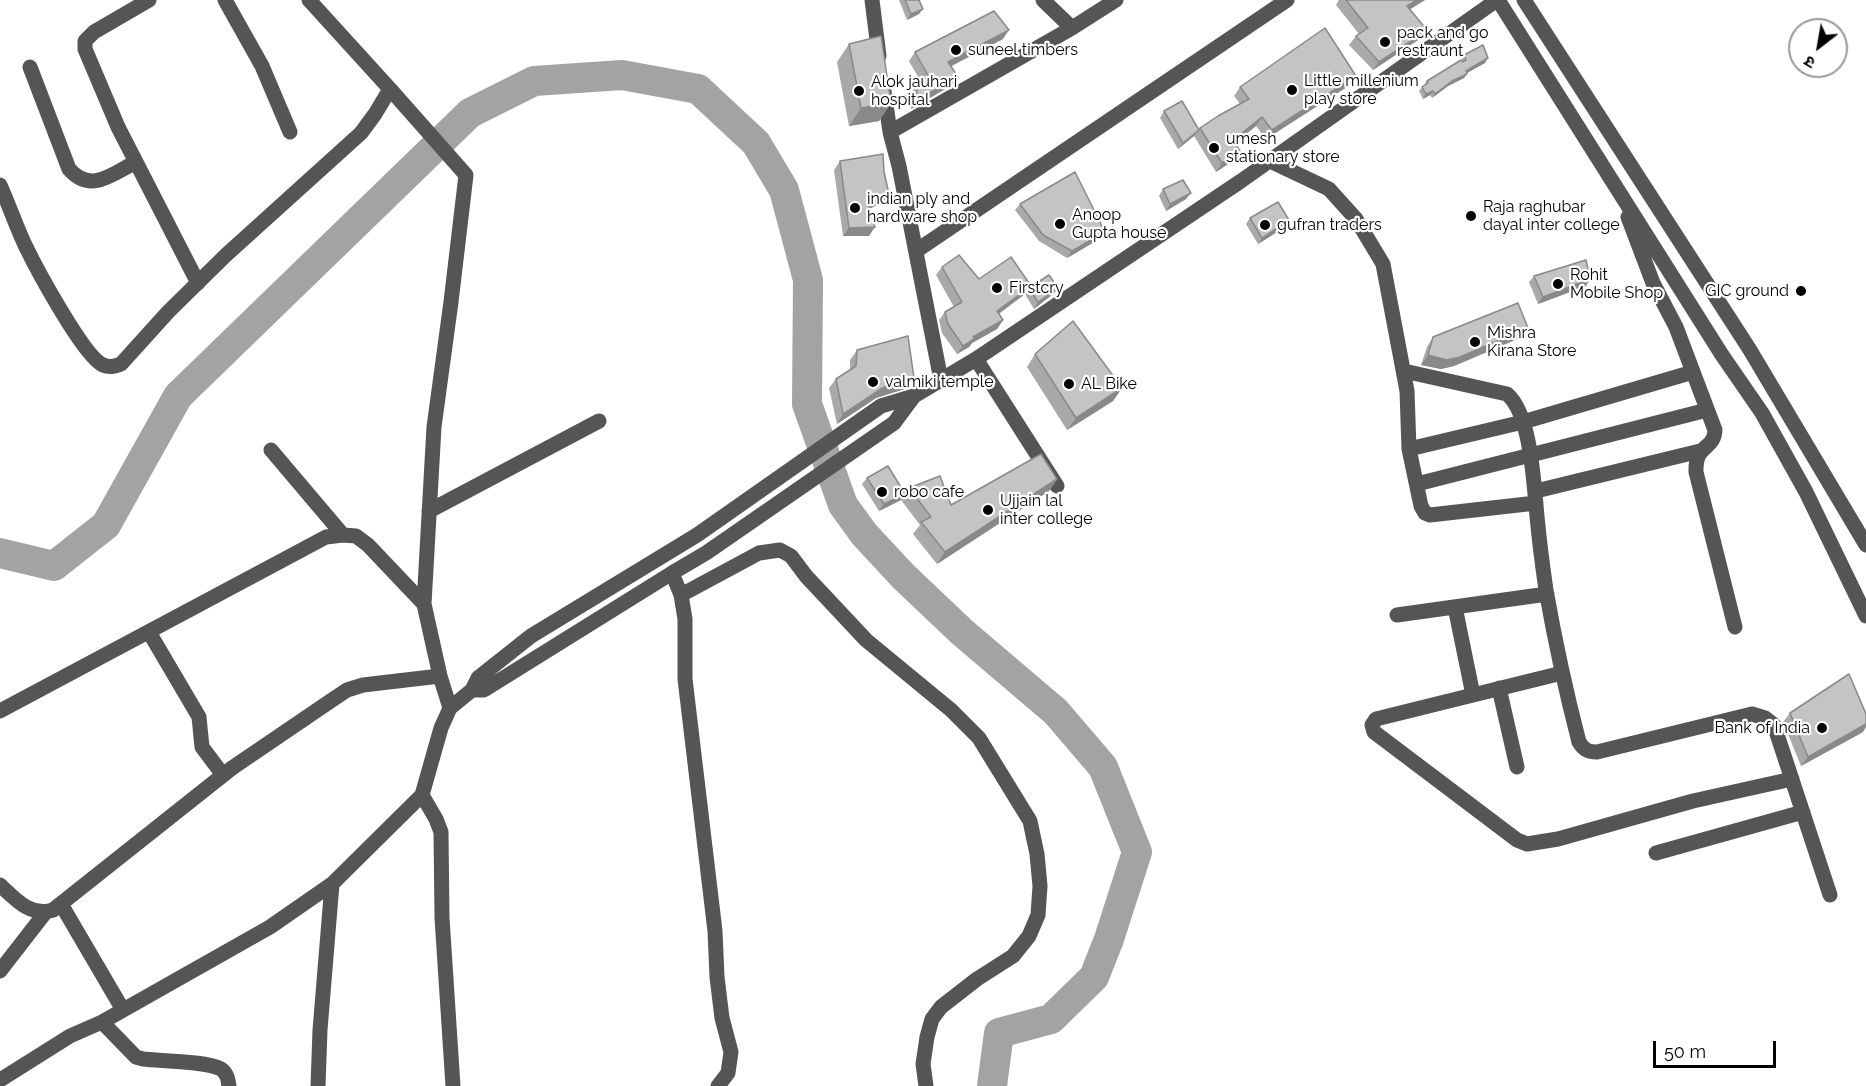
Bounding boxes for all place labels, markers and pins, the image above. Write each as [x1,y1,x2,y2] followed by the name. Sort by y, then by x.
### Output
[1397,23,1488,61] place label: pack and go restraunt
[1378,35,1392,49] marker: pack and go restraunt
[968,40,1078,60] place label: suneel timbers
[949,43,963,57] marker: suneel timbers
[1304,71,1419,109] place label: Little millenium play store
[871,72,957,110] place label: Alok jauhari hospital
[1285,83,1299,97] marker: Little millenium play store
[852,84,866,98] marker: Alok jauhari hospital
[1226,129,1340,167] place label: umesh stationary store
[1207,141,1221,155] marker: umesh stationary store
[867,189,977,227] place label: indian ply and hardware shop
[1483,197,1620,235] place label: Raja raghubar dayal inter college
[848,201,862,215] marker: indian ply and hardware shop
[1072,205,1166,243] place label: Anoop Gupta house
[1464,209,1478,223] marker: Raja raghubar dayal inter college
[1277,215,1382,235] place label: gufran traders
[1053,217,1067,231] marker: Anoop Gupta house
[1258,218,1272,232] marker: gufran traders
[1570,265,1663,303] place label: Rohit Mobile Shop
[1551,277,1565,291] marker: Rohit Mobile Shop
[1009,278,1064,298] place label: Firstcry
[990,281,1004,295] marker: Firstcry
[1705,281,1789,301] place label: GIC ground
[1794,284,1808,298] marker: GIC ground
[1487,323,1576,361] place label: Mishra Kirana Store
[1468,335,1482,349] marker: Mishra Kirana Store
[885,372,994,392] place label: valmiki temple
[1081,374,1137,394] place label: AL Bike
[866,375,880,389] marker: valmiki temple
[1062,377,1076,391] marker: AL Bike
[894,482,964,502] place label: robo cafe
[875,485,889,499] marker: robo cafe
[1000,491,1093,529] place label: Ujjain lal inter college
[981,503,995,517] marker: Ujjain lal inter college
[1715,718,1810,738] place label: Bank of India
[1815,721,1829,735] marker: Bank of India

